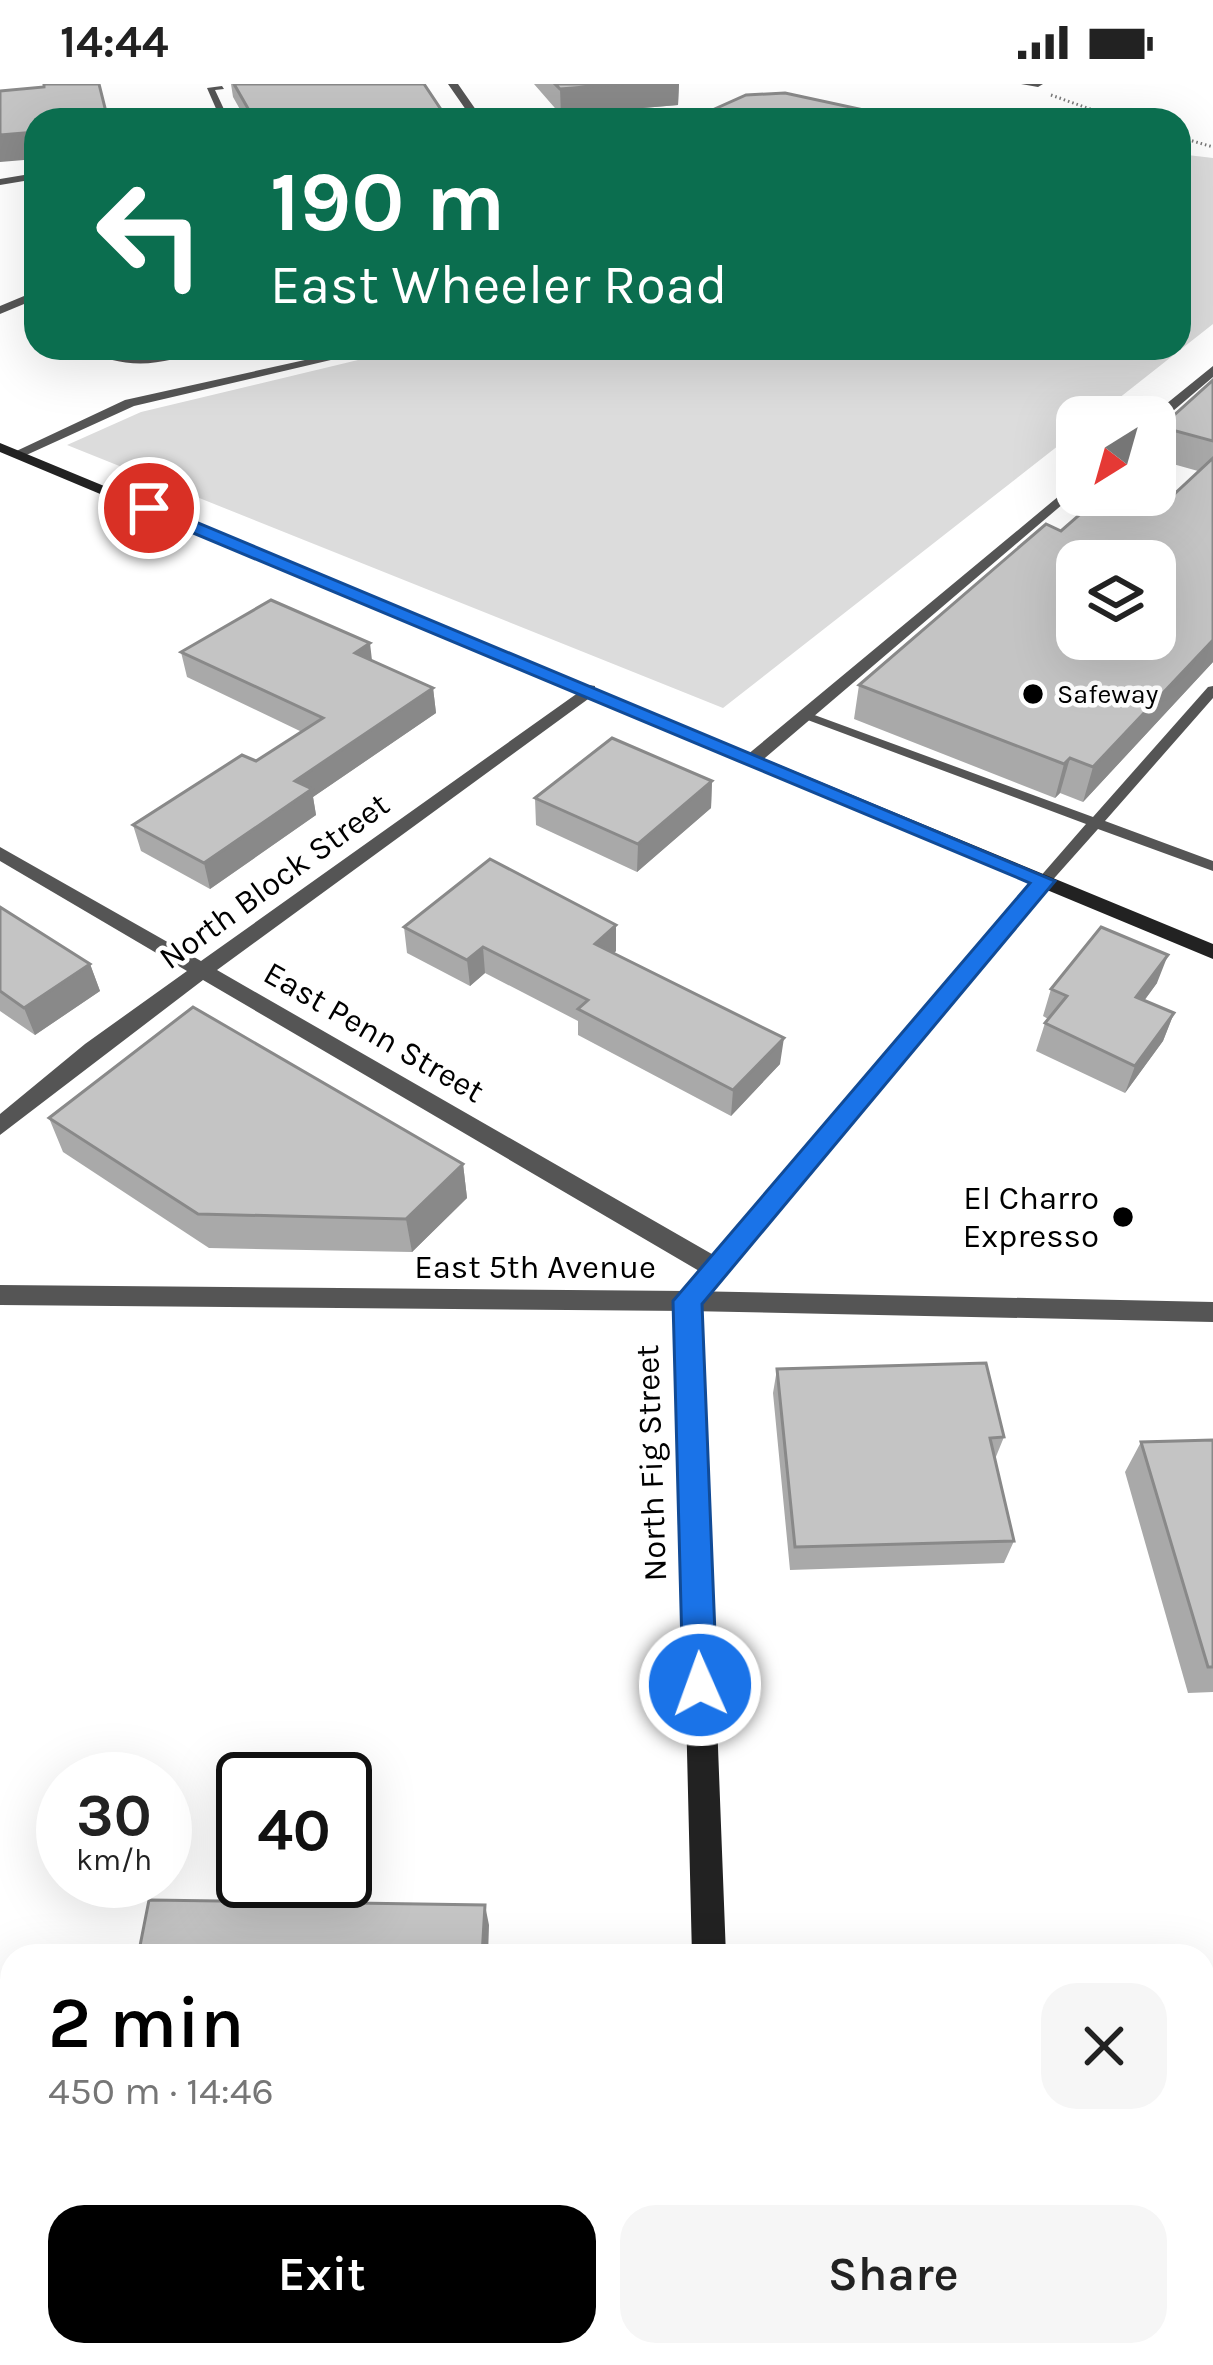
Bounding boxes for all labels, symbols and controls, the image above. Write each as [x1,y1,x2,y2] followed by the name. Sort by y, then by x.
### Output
[60,16,169,68] text: 14:44
[270,153,505,251] text: 190 m
[72,156,228,312] icon: left
[270,253,727,317] text: East Wheeler Road
[1056,396,1176,516] north arrow
[1056,396,1176,660] map controls
[98,457,200,559] pin
[116,475,182,541] icon: arrive
[1056,540,1176,660] button: layers
[1057,678,1159,710] place label: Safeway
[1020,681,1046,707] marker: Safeway
[152,785,396,977] street label: North Block Street
[257,954,491,1110] street label: East Penn Street
[963,1179,1099,1255] place label: El Charro Expresso
[1110,1204,1136,1230] marker: El Charro Expresso
[414,1248,656,1286] street label: East 5th Avenue
[628,1344,674,1582] street label: North Fig Street
[637,1622,763,1748] position arrow
[216,1752,372,1908] speed limit sign: 40
[76,1780,152,1850] text: 30
[76,1842,152,1878] text: km/h
[48,1981,245,2065] text: 2 min
[1041,1983,1167,2109] button: close
[48,2068,274,2114] text: 450 m · 14:46
[48,2205,596,2343] button: Exit
[620,2205,1167,2343] button: Share

